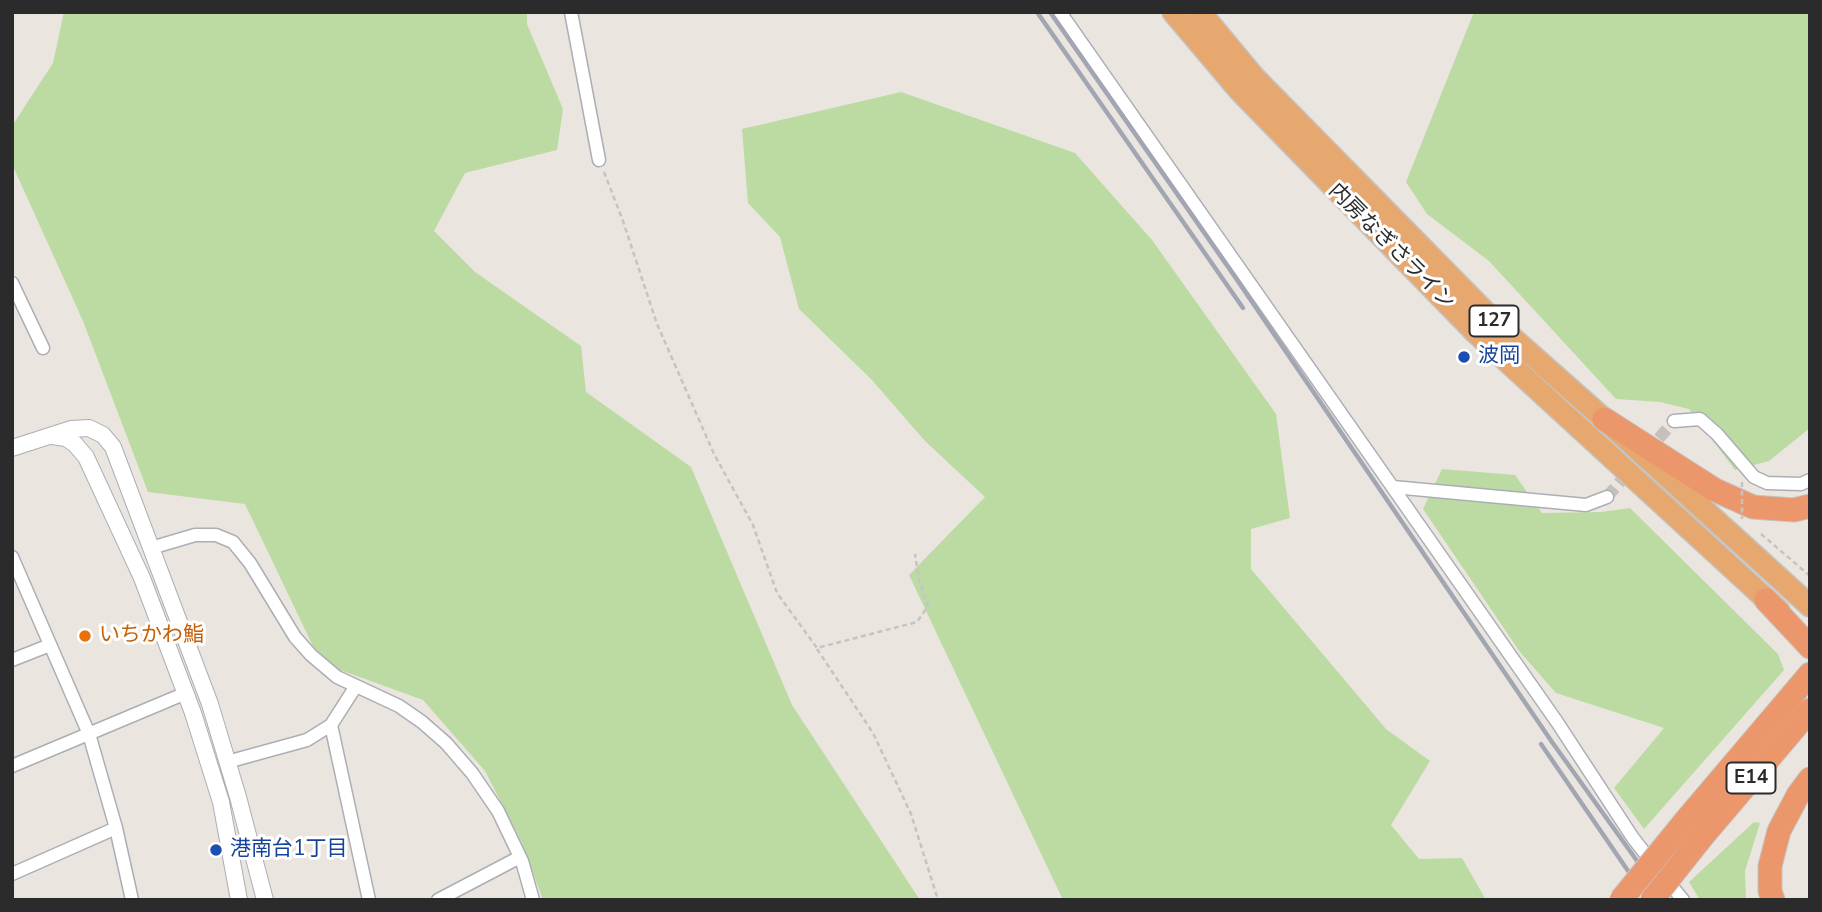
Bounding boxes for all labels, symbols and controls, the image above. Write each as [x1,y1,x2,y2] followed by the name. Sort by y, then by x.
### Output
[1323,179,1459,315] street label: 内房なぎさライン
[1470,306,1518,336] road number: 127
[1478,344,1520,370] place label: 波岡
[1456,349,1472,365] marker: 波岡
[99,623,204,649] place label: いちかわ鮨
[77,628,93,644] marker: いちかわ鮨
[1726,762,1776,793] road number: E14
[230,837,348,863] place label: 港南台1丁目
[208,842,224,858] marker: 港南台1丁目

